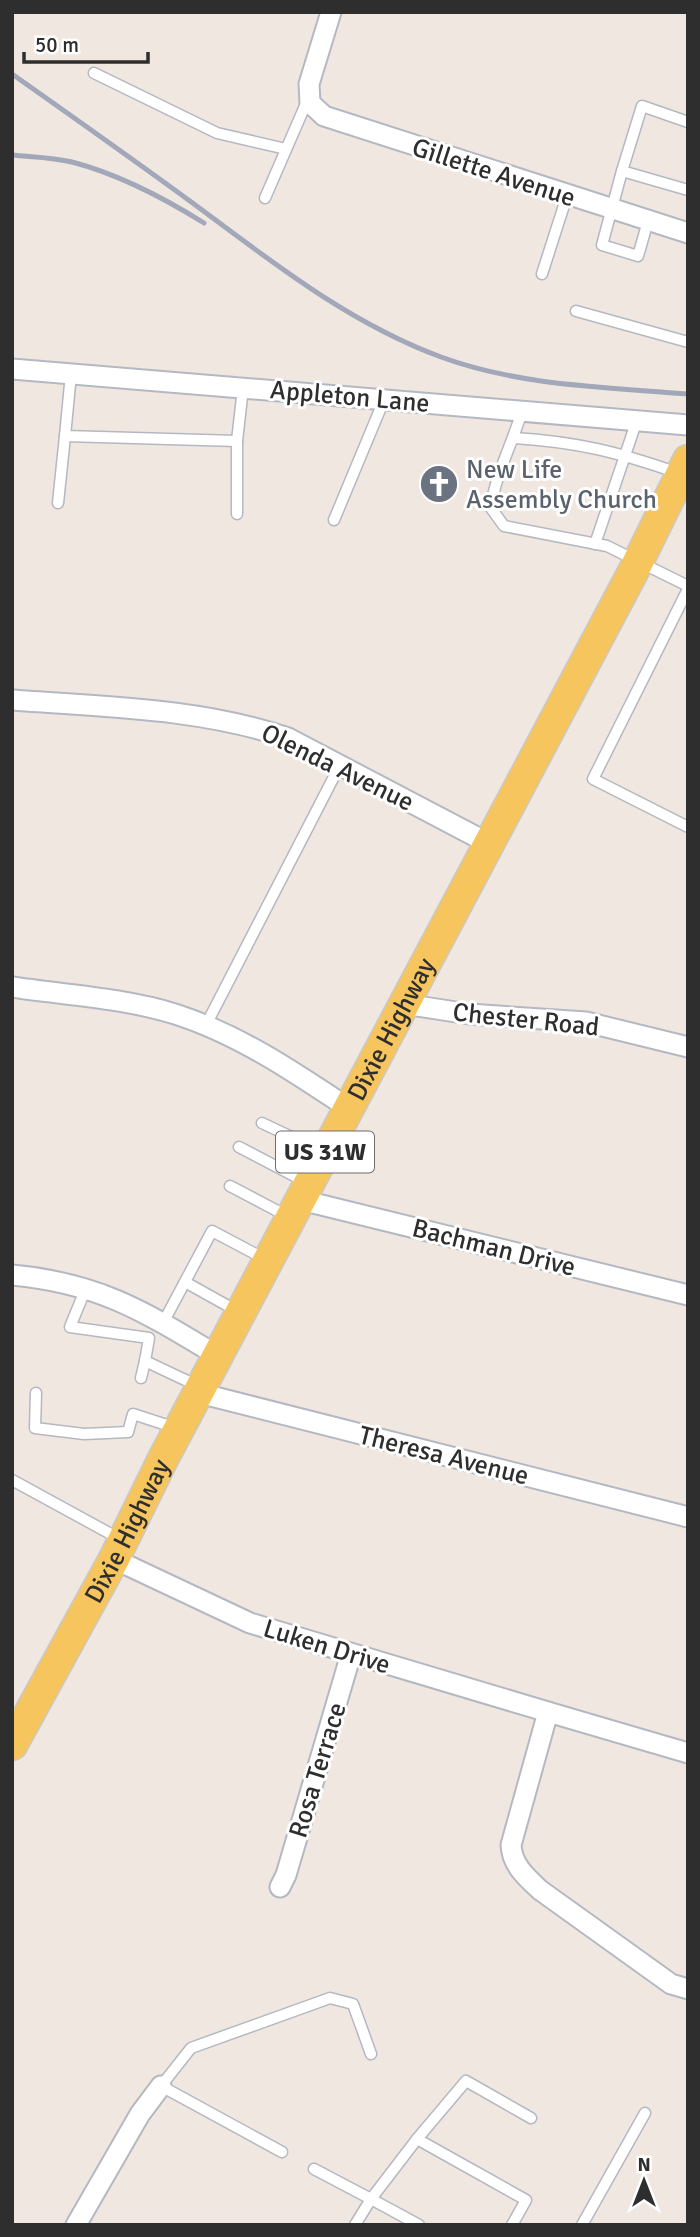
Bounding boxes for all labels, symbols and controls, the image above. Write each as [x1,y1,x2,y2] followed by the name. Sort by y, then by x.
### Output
[24,21,149,65] scale bar
[35,32,79,58] text: 50 m
[408,132,579,214] street label: Gillette Avenue
[269,374,431,420] street label: Appleton Lane
[466,454,657,516] place label: New Life Assembly Church
[418,463,460,505] church icon: New Life Assembly Church
[256,717,419,819] street label: Olenda Avenue
[341,953,443,1107] street label: Dixie Highway
[451,996,601,1044] street label: Chester Road
[276,1132,374,1172] road number: US 31W
[409,1212,579,1284] street label: Bachman Drive
[356,1419,532,1493] street label: Theresa Avenue
[78,1454,177,1609] street label: Dixie Highway
[260,1613,394,1681] street label: Luken Drive
[282,1699,354,1842] street label: Rosa Terrace
[609,2146,679,2216] north arrow
[637,2153,651,2177] text: N

